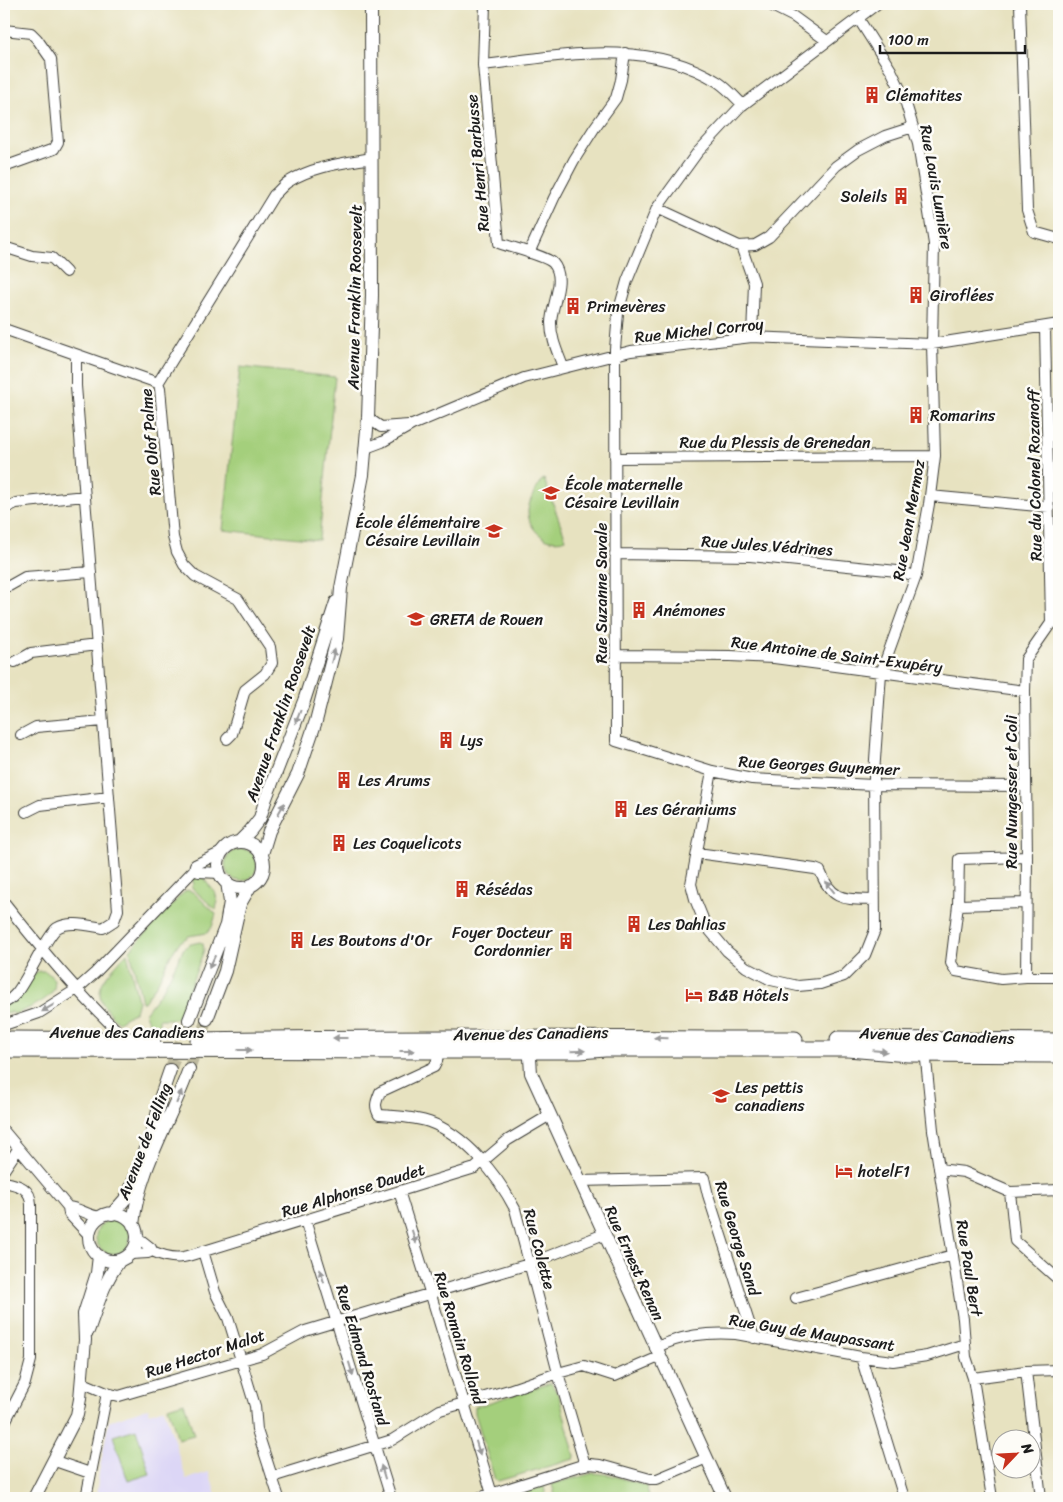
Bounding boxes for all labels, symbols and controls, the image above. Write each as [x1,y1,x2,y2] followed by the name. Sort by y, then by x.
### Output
[880,22,1026,54] scale bar
[888,27,929,53] text: 100 m
[886,81,963,110] place label: Clématites
[862,85,882,105] building icon: Clématites
[457,93,498,233] street label: Rue Henri Barbusse
[911,122,962,252] street label: Rue Louis Lumière
[841,182,887,211] place label: Soleils
[891,186,911,206] building icon: Soleils
[338,204,371,391] street label: Avenue Franklin Roosevelt
[930,281,995,310] place label: Giroflées
[906,285,926,305] building icon: Giroflées
[587,292,666,321] place label: Primevères
[563,296,583,316] building icon: Primevères
[633,309,766,352] street label: Rue Michel Corroy
[1018,386,1050,561] street label: Rue du Colonel Rozanoff
[131,387,170,497] street label: Rue Olof Palme
[930,401,996,430] place label: Romarins
[906,405,926,425] building icon: Romarins
[679,428,871,457] street label: Rue du Plessis de Grenedan
[884,457,933,583] street label: Rue Jean Mermoz
[565,470,683,517] place label: École maternelle Césaire Levillain
[541,483,561,503] school or university icon: École maternelle Césaire Levillain
[355,508,480,555] place label: École élémentaire Césaire Levillain
[484,521,504,541] school or university icon: École élémentaire Césaire Levillain
[587,523,616,663] street label: Rue Suzanne Savale
[700,526,834,565] street label: Rue Jules Védrines
[652,596,726,625] place label: Anémones
[629,600,649,620] building icon: Anémones
[430,605,544,634] place label: GRETA de Rouen
[406,609,426,629] school or university icon: GRETA de Rouen
[236,621,324,807] street label: Avenue Franklin Roosevelt
[730,627,945,682] street label: Rue Antoine de Saint-Exupéry
[329,648,337,664] one-way arrow
[294,710,302,725] one-way arrow
[997,715,1026,869] street label: Rue Nungesser et Coli
[460,726,484,755] place label: Lys
[436,730,456,750] building icon: Lys
[738,747,901,784] street label: Rue Georges Guynemer
[358,766,431,795] place label: Les Arums
[334,770,354,790] building icon: Les Arums
[635,795,737,824] place label: Les Géraniums
[611,799,631,819] building icon: Les Géraniums
[276,803,285,816] one-way arrow
[353,829,462,858] place label: Les Coquelicots
[329,833,349,853] building icon: Les Coquelicots
[476,875,533,904] place label: Résédas
[452,879,472,899] building icon: Résédas
[825,880,835,894] one-way arrow
[648,910,726,939] place label: Les Dahlias
[624,914,644,934] building icon: Les Dahlias
[452,918,553,965] place label: Foyer Docteur Cordonnier
[311,926,433,955] place label: Les Boutons d'Or
[287,930,307,950] building icon: Les Boutons d'Or
[556,931,576,951] building icon: Foyer Docteur Cordonnier
[208,955,216,969] one-way arrow
[708,981,789,1010] place label: B&B Hôtels
[684,985,704,1005] hotel icon: B&B Hôtels
[41,1003,54,1012] one-way arrow
[48,1018,205,1047] street label: Avenue des Canadiens
[452,1018,609,1049] street label: Avenue des Canadiens
[858,1018,1016,1053] street label: Avenue des Canadiens
[332,1034,348,1042] one-way arrow
[652,1034,668,1042] one-way arrow
[237,1046,253,1054] one-way arrow
[570,1046,586,1054] one-way arrow
[400,1047,416,1055] one-way arrow
[873,1048,889,1056] one-way arrow
[735,1073,805,1120] place label: Les pettis canadiens
[108,1078,180,1205] street label: Avenue de Felling
[711,1086,731,1106] school or university icon: Les pettis canadiens
[175,1090,183,1104] one-way arrow
[278,1155,428,1226] street label: Rue Alphonse Daudet
[857,1157,910,1186] place label: hotelF1
[834,1161,854,1181] hotel icon: hotelF1
[706,1177,769,1301] street label: Rue George Sand
[596,1201,673,1326] street label: Rue Ernest Renan
[515,1205,564,1293] street label: Rue Colette
[948,1218,991,1319] street label: Rue Paul Bert
[410,1230,418,1245] one-way arrow
[318,1268,326,1283] one-way arrow
[426,1268,494,1410] street label: Rue Romain Rolland
[327,1281,398,1431] street label: Rue Edmond Rostand
[727,1305,897,1360] street label: Rue Guy de Maupassant
[142,1321,269,1386] street label: Rue Hector Malot
[348,1362,356,1377] one-way arrow
[990,1430,1040,1480] north arrow
[1014,1438,1041,1459] text: N
[475,1441,482,1456] one-way arrow
[378,1464,386,1479] one-way arrow

